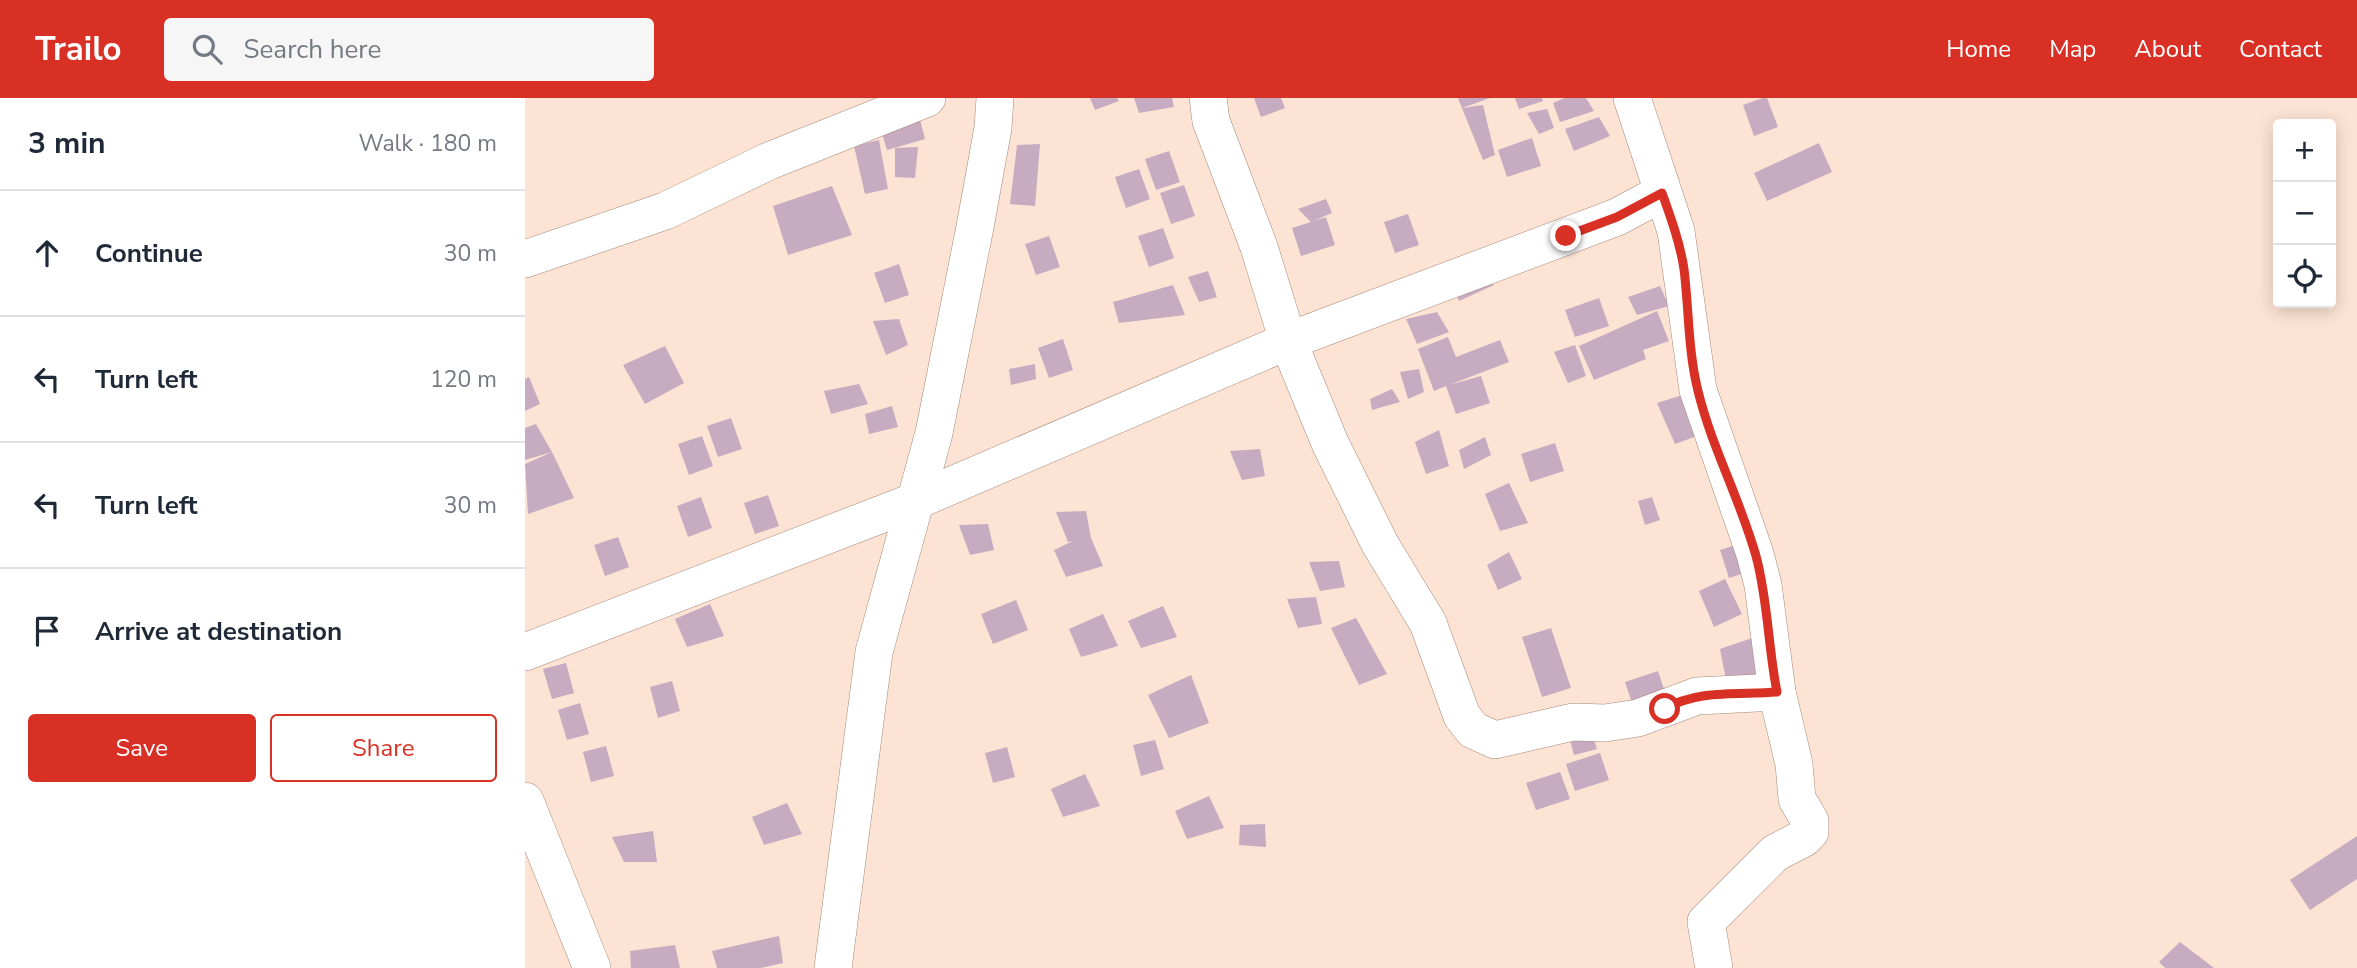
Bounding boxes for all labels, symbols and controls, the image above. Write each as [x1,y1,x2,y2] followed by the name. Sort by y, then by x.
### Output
[164,18,654,81] search box
[35,27,122,72] text: Trailo
[188,30,226,68] icon: search
[244,32,381,67] text: Search here
[1946,33,2011,65] text: Home
[2049,33,2096,65] text: Map
[2134,33,2201,65] text: About
[2239,33,2322,65] text: Contact
[2273,119,2336,308] map controls
[2273,119,2336,182] button: +
[28,123,106,164] text: 3 min
[358,128,497,159] text: Walk · 180 m
[2273,182,2336,245] button: −
[1550,220,1581,251] route end
[28,234,66,272] icon: ahead
[95,236,203,271] text: Continue
[444,238,497,269] text: 30 m
[2273,245,2336,308] button: locate
[28,360,66,398] icon: left
[95,362,198,397] text: Turn left
[430,364,497,395] text: 120 m
[28,486,66,524] icon: left
[95,488,198,523] text: Turn left
[444,490,497,521] text: 30 m
[28,612,66,650] icon: arrive
[95,614,342,649] text: Arrive at destination
[1649,693,1680,724] route start
[28,714,256,782] button: Save
[270,714,497,782] button: Share

